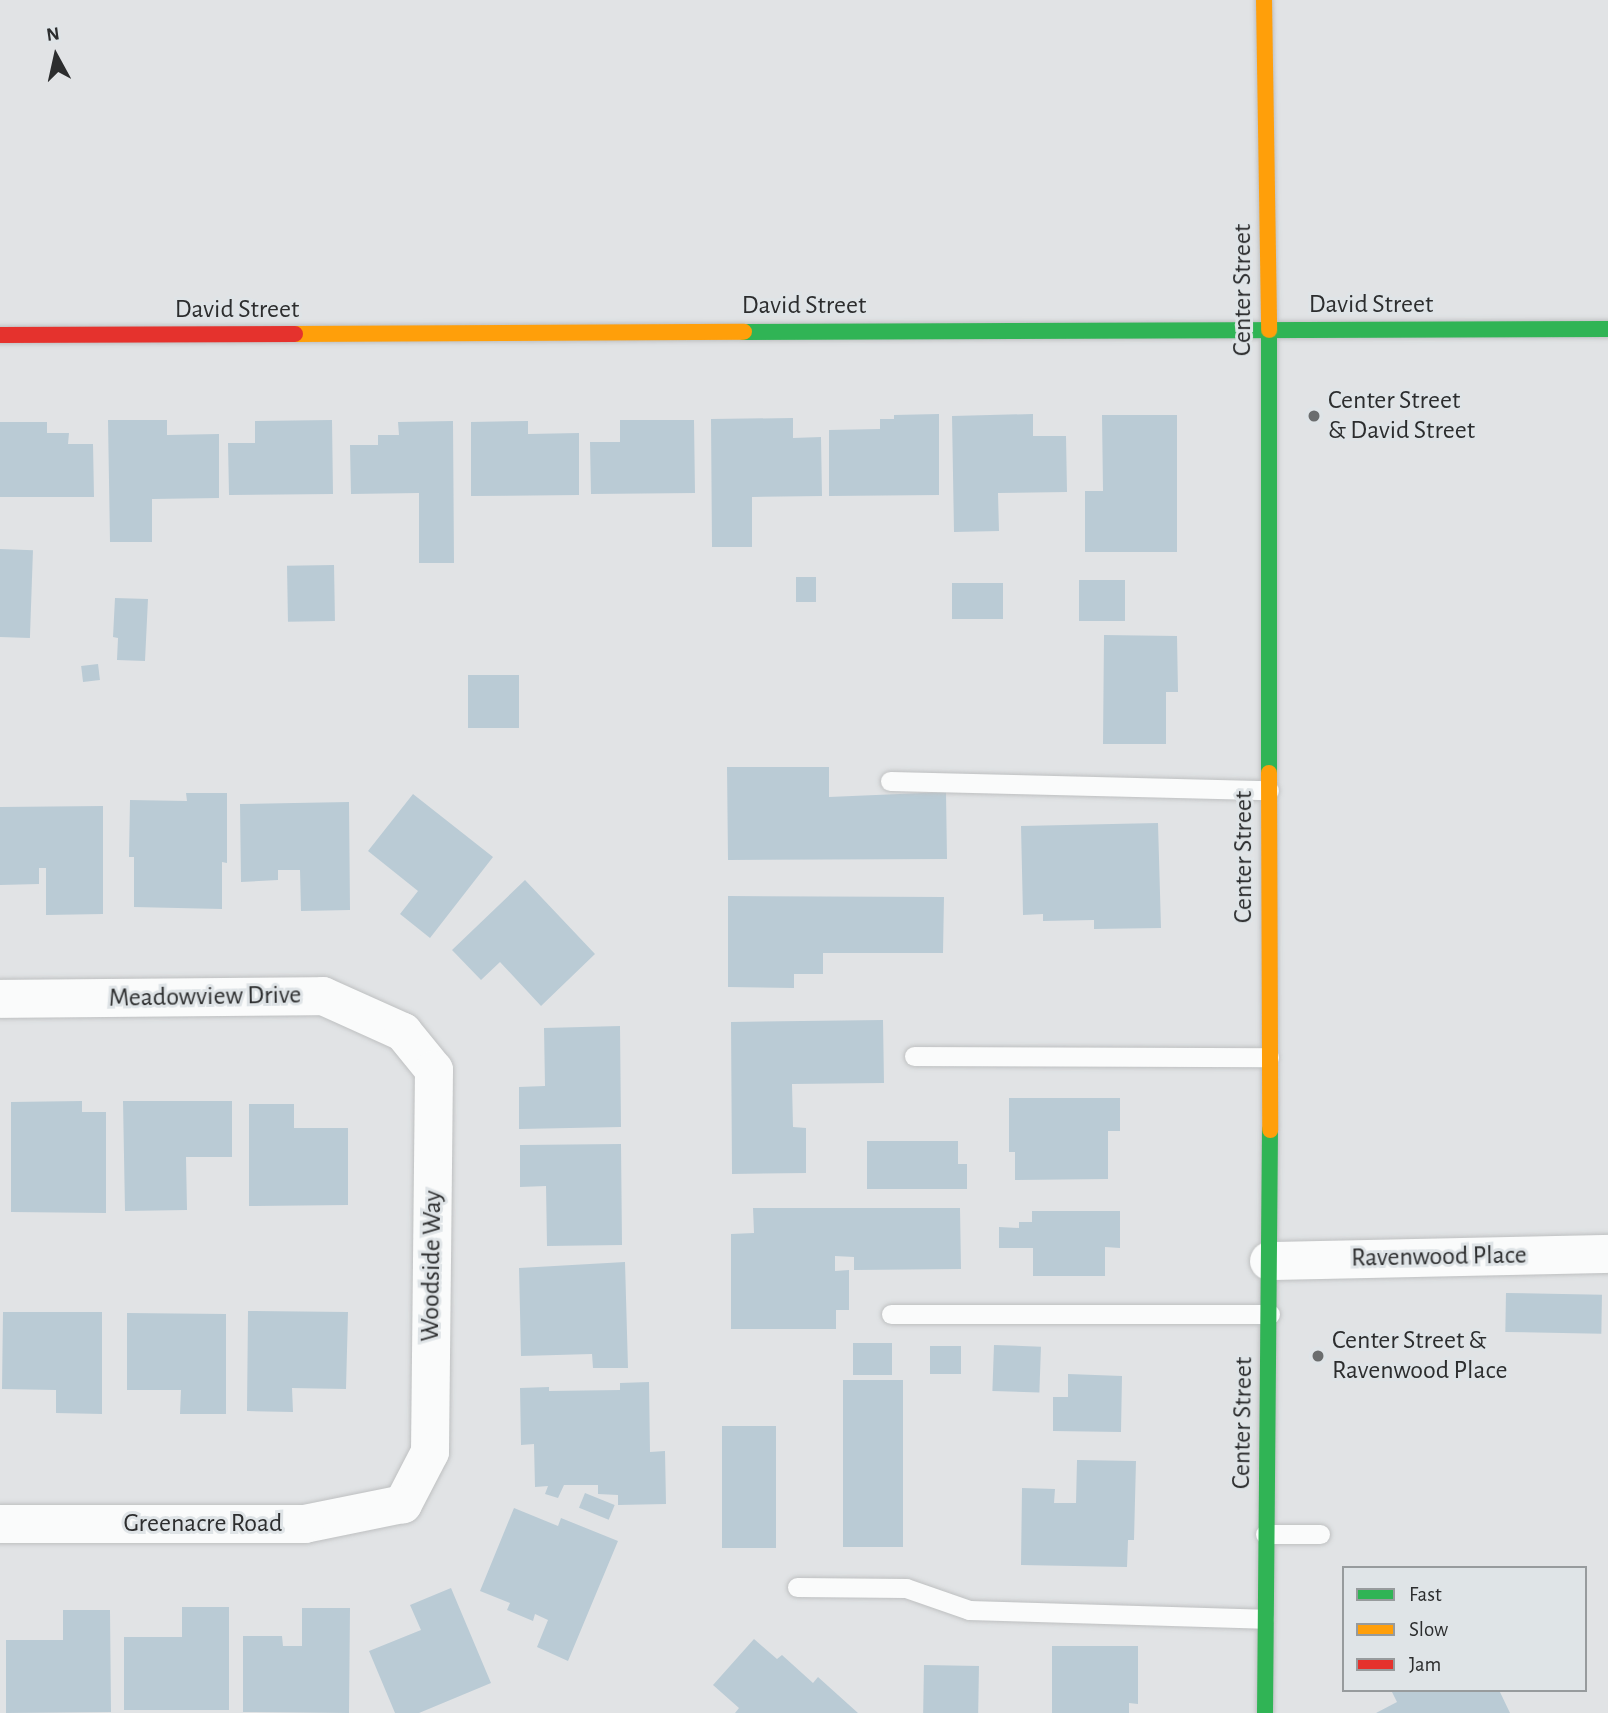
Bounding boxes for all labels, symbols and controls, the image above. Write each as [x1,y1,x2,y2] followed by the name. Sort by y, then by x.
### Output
[21,21,91,91] north arrow
[45,24,61,45] text: N
[1227,224,1259,356] street label: Center Street
[1309,289,1433,321] street label: David Street
[742,290,866,322] street label: David Street
[175,294,299,326] street label: David Street
[1328,385,1475,446] place label: Center Street & David Street
[1306,408,1322,424] marker: Center Street & David Street
[1228,791,1260,923] street label: Center Street
[108,980,302,1014] street label: Meadowview Drive
[415,1190,449,1342] street label: Woodside Way
[1351,1240,1527,1274] street label: Ravenwood Place
[1332,1325,1507,1386] place label: Center Street & Ravenwood Place
[1310,1348,1326,1364] marker: Center Street & Ravenwood Place
[1226,1357,1260,1489] street label: Center Street
[124,1508,282,1540] street label: Greenacre Road
[1342,1566,1587,1692] legend
[1409,1584,1442,1605] text: Fast
[1409,1619,1448,1640] text: Slow
[1409,1654,1441,1675] text: Jam

